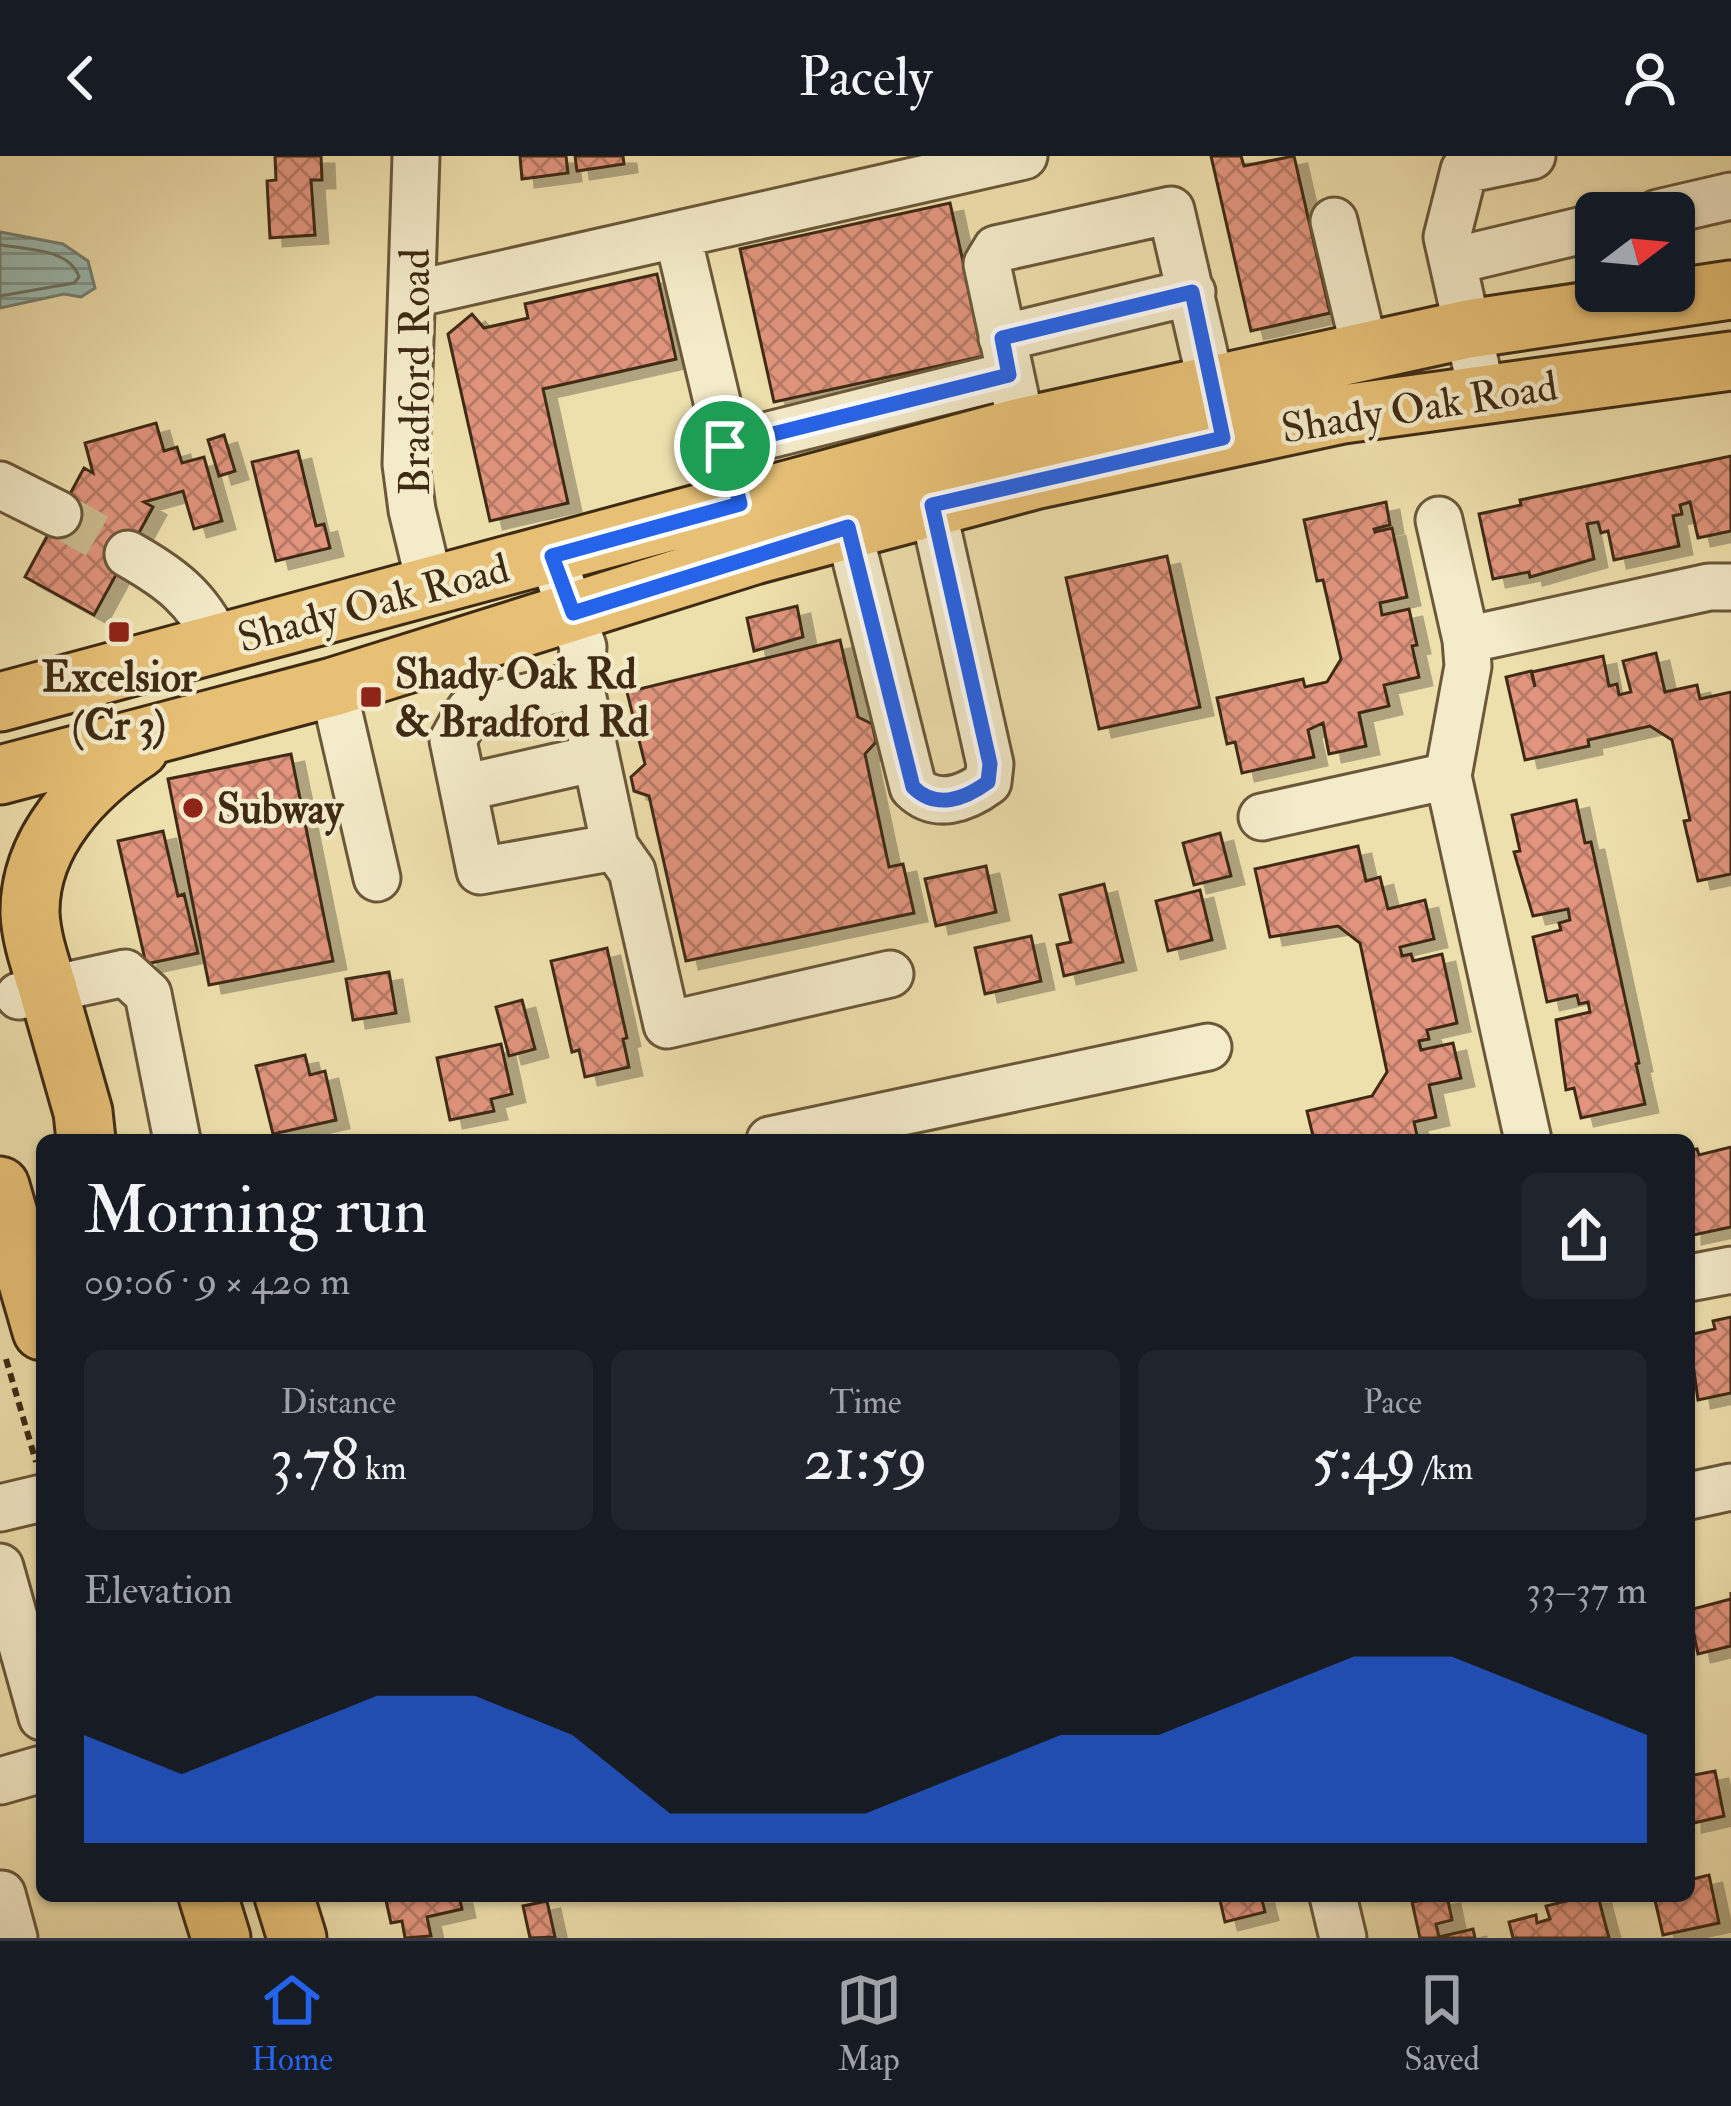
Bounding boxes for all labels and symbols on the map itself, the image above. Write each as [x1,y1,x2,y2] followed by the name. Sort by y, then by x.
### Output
[1575,192,1695,312] north arrow
[390,248,442,496] street label: Bradford Road
[1278,360,1561,455] street label: Shady Oak Road
[674,395,776,497] pin
[232,543,515,665] street label: Shady Oak Road
[106,619,132,645] marker: Excelsior (Cr 3)
[395,649,649,749] place label: Shady Oak Rd & Bradford Rd
[42,652,198,752] place label: Excelsior (Cr 3)
[358,684,384,710] marker: Shady Oak Rd & Bradford Rd
[217,784,345,837] place label: Subway
[180,795,206,821] marker: Subway

